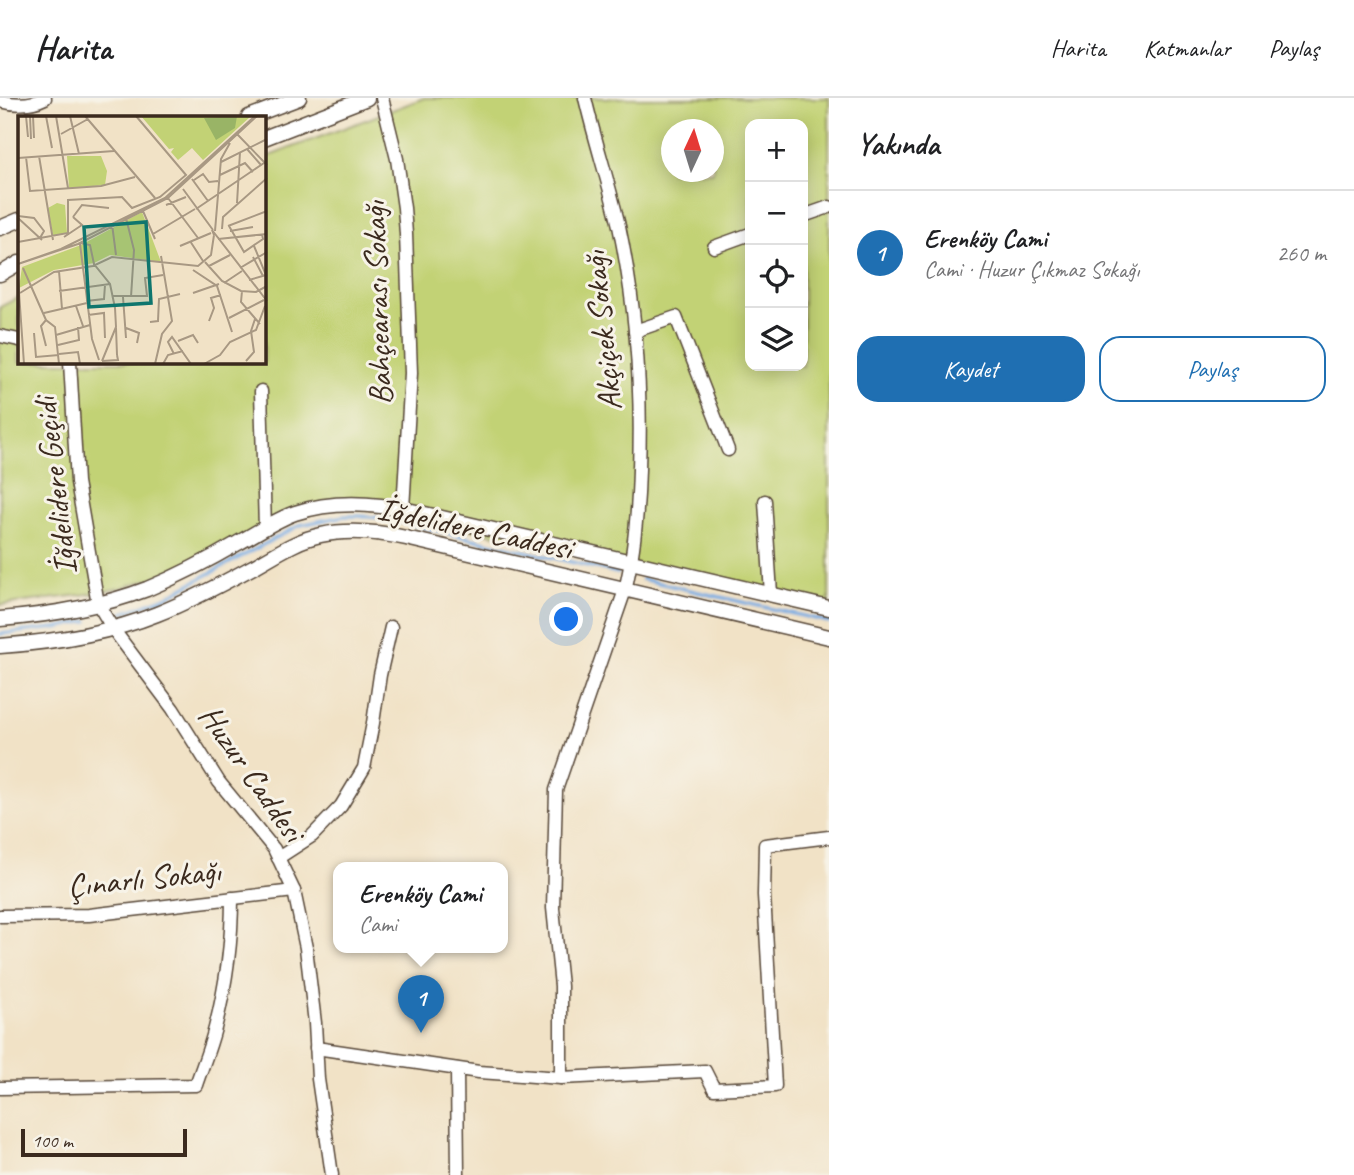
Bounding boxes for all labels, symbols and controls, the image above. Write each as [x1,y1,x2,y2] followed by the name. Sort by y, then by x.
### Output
[35,27,112,69] text: Harita
[1051,33,1106,63] text: Harita
[1144,33,1231,63] text: Katmanlar
[1269,33,1319,63] text: Paylaş
[18,116,266,364] inset map
[661,119,724,182] north arrow
[745,119,808,371] map controls
[745,119,808,182] button: +
[857,125,939,163] text: Yakında
[745,182,808,245] button: −
[352,199,402,406] street label: Bahçearası Sokağı
[924,222,1047,255] text: Erenköy Cami
[875,239,885,268] text: 1
[1277,239,1326,268] text: 260 m
[745,245,808,308] button: locate
[573,247,631,413] street label: Akçiçek Sokağı
[924,255,1140,284] text: Cami · Huzur Çıkmaz Sokağı
[745,308,808,371] button: layers
[857,336,1085,402] button: Kaydet
[1099,336,1326,402] button: Paylaş
[23,391,87,577] street label: İğdelidere Geçidi
[374,487,580,570] street label: İğdelidere Caddesi
[549,602,583,636] your location
[190,696,317,853] street label: Huzur Caddesi
[65,849,224,907] street label: Çınarlı Sokağı
[333,862,508,953] popup
[359,877,482,910] text: Erenköy Cami
[359,910,397,939] text: Cami
[398,975,444,1033] pin: 1
[21,1126,187,1158] scale bar
[32,1129,73,1153] text: 100 m

